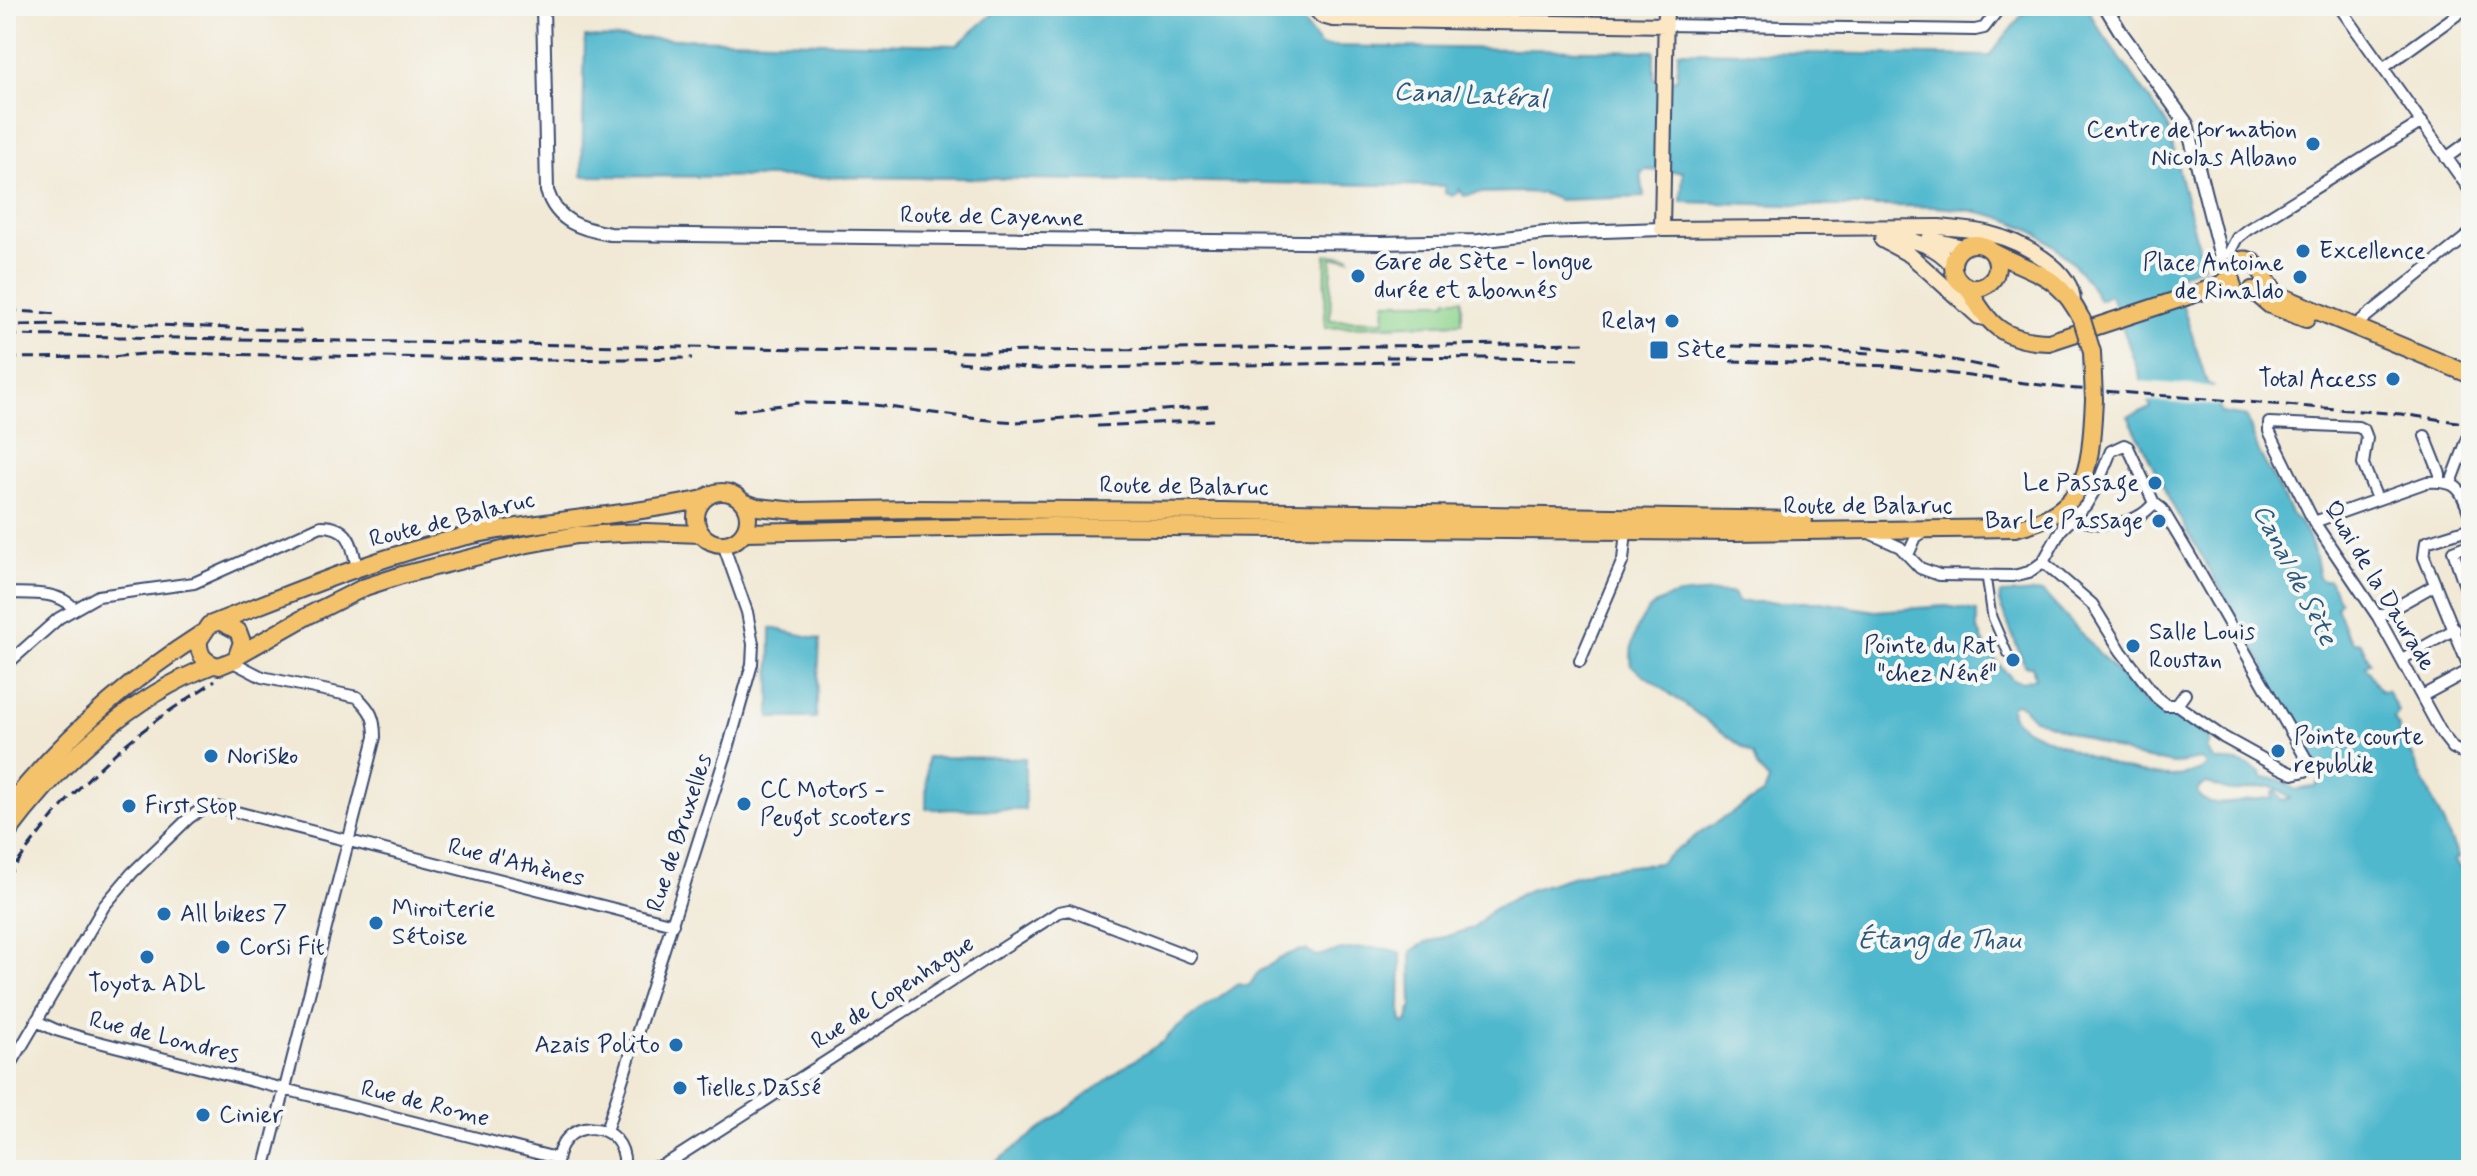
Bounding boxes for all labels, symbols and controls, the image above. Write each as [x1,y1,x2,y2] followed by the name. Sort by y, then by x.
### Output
[1393,75,1550,117] water label: Canal Latéral
[2086,115,2297,174] place label: Centre de formation Nicolas Albano
[2304,135,2322,153] marker: Centre de formation Nicolas Albano
[900,200,1084,234] street label: Route de Cayenne
[2319,236,2426,267] place label: Excellence
[2294,242,2312,260] marker: Excellence
[1374,247,1593,306] place label: Gare de Sète - longue durée et abonnés
[2143,248,2284,307] place label: Place Antoine de Rinaldo
[1349,267,1367,285] marker: Gare de Sète - longue durée et abonnés
[2291,268,2309,286] marker: Place Antoine de Rinaldo
[1602,306,1656,337] place label: Relay
[1663,312,1681,330] marker: Relay
[1677,335,1727,366] place label: Sète
[1648,339,1670,361] marker: Sète
[2258,364,2377,395] place label: Total Access
[2384,370,2402,388] marker: Total Access
[2023,468,2139,502] place label: Le Passage
[1099,470,1269,504] street label: Route de Balaruc
[2146,474,2164,492] marker: Le Passage
[366,484,538,556] street label: Route de Balaruc
[1783,491,1953,522] street label: Route de Balaruc
[2316,495,2442,677] street label: Quai de la Daurade
[2244,499,2345,653] water label: Canal de Sète
[1985,506,2143,537] place label: Bar Le Passage
[2150,512,2168,530] marker: Bar Le Passage
[2149,617,2255,676] place label: Salle Louis Roustan
[1864,631,1997,690] place label: Pointe du Rat "chez Néné"
[2124,637,2142,655] marker: Salle Louis Roustan
[2004,651,2022,669] marker: Pointe du Rat "chez Néné"
[2294,722,2424,781] place label: Pointe courte republik
[227,741,298,772] place label: Norisko
[2269,742,2287,760] marker: Pointe courte republik
[202,747,220,765] marker: Norisko
[640,750,720,916] street label: Rue de Bruxelles
[760,775,911,837] place label: CC Motors - Peugot scooters
[145,791,237,822] place label: First Stop
[735,795,753,813] marker: CC Motors - Peugot scooters
[120,797,138,815] marker: First Stop
[445,831,588,895] street label: Rue d'Athènes
[392,894,495,953] place label: Miroiterie Sétoise
[180,899,287,930] place label: All bikes 7
[155,905,173,923] marker: All bikes 7
[367,914,385,932] marker: Miroiterie Sétoise
[1858,923,2022,960] water label: Étang de Thau
[806,929,982,1059] street label: Rue de Copenhague
[239,932,325,963] place label: Corsi Fit
[214,938,232,956] marker: Corsi Fit
[138,948,156,966] marker: Toyota ADL
[88,969,206,1000] place label: Toyota ADL
[86,1004,242,1072] street label: Rue de Londres
[534,1030,660,1061] place label: Azais Polito
[667,1036,685,1054] marker: Azais Polito
[357,1073,493,1135] street label: Rue de Rome
[696,1073,821,1104] place label: Tielles Dassé
[671,1079,689,1097] marker: Tielles Dassé
[219,1100,284,1131] place label: Cinier
[194,1106,212,1124] marker: Cinier

